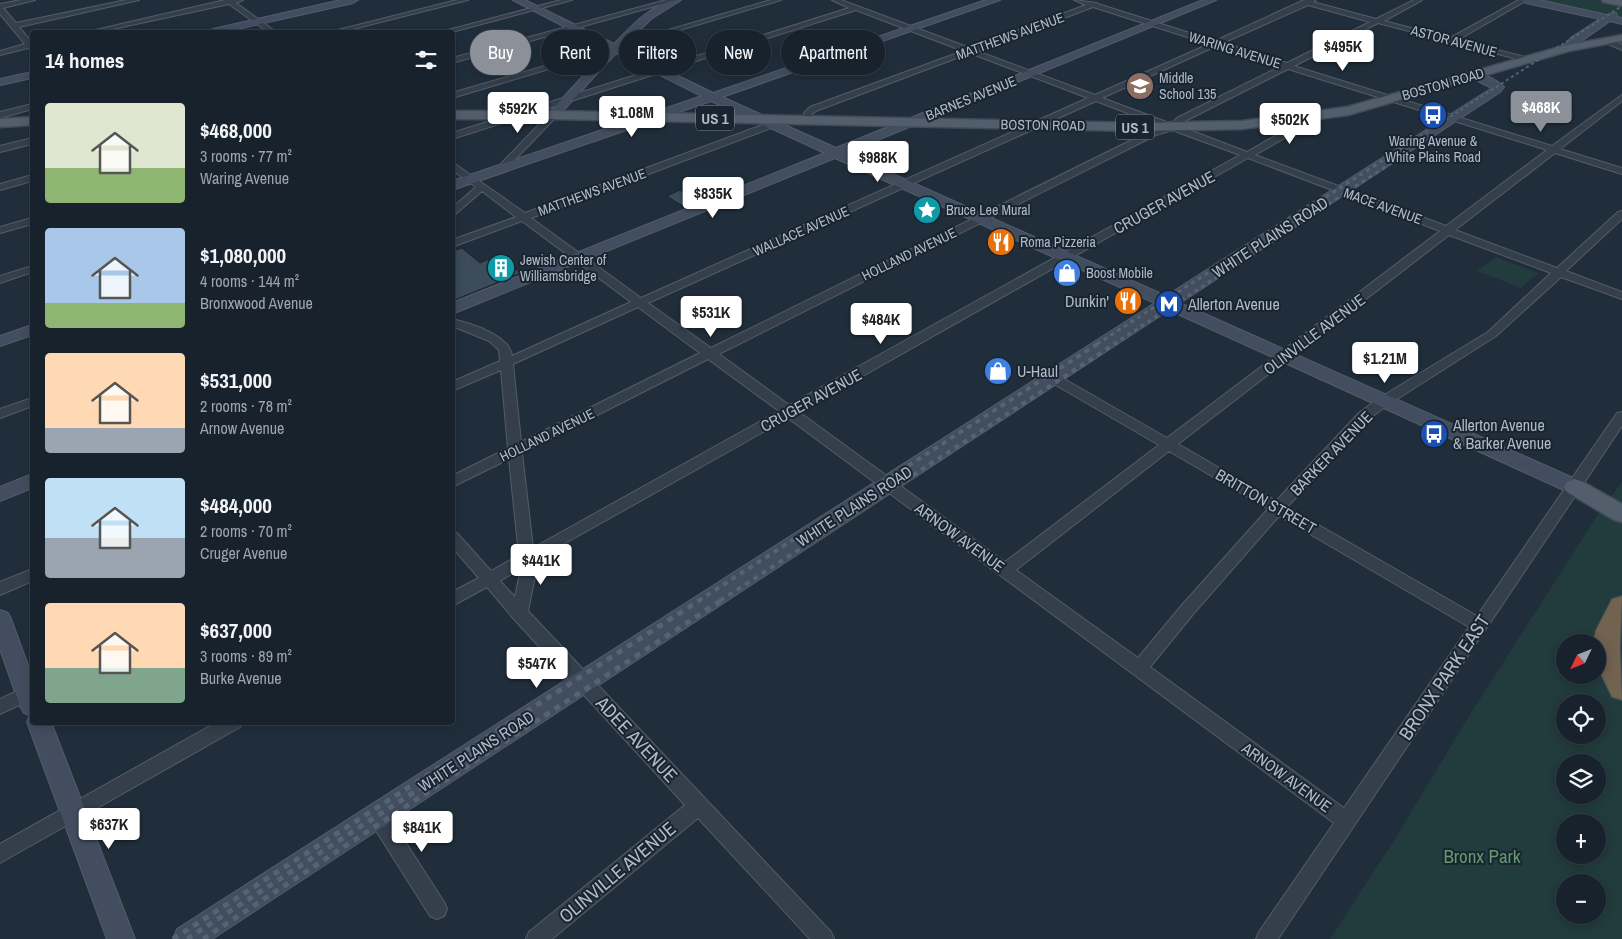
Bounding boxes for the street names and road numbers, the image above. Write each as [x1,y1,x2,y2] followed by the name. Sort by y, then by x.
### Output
[953,8,1067,64] street label: MATTHEWS AVENUE
[1408,21,1499,61] street label: ASTOR AVENUE
[1187,27,1283,73] street label: WARING AVENUE
[1400,64,1486,104] street label: BOSTON ROAD
[923,72,1019,124] street label: BARNES AVENUE
[696,106,734,130] road number: US 1
[1116,114,1154,140] road number: US 1
[1001,115,1085,135] street label: BOSTON ROAD
[535,164,649,220] street label: MATTHEWS AVENUE
[1109,165,1219,239] street label: CRUGER AVENUE
[1341,184,1425,228] street label: MACE AVENUE
[1208,191,1332,283] street label: WHITE PLAINS ROAD
[750,202,852,260] street label: WALLACE AVENUE
[859,223,959,285] street label: HOLLAND AVENUE
[1259,288,1369,380] street label: OLINVILLE AVENUE
[756,363,866,437] street label: CRUGER AVENUE
[497,404,597,466] street label: HOLLAND AVENUE
[1285,406,1377,500] street label: BARKER AVENUE
[792,460,916,552] street label: WHITE PLAINS ROAD
[1212,463,1320,539] street label: BRITTON STREET
[910,496,1009,577] street label: ARNOW AVENUE
[1392,609,1496,745] street label: BRONX PARK EAST
[590,690,684,788] street label: ADEE AVENUE
[414,705,538,797] street label: WHITE PLAINS ROAD
[1237,736,1336,817] street label: ARNOW AVENUE
[553,815,681,929] street label: OLINVILLE AVENUE

